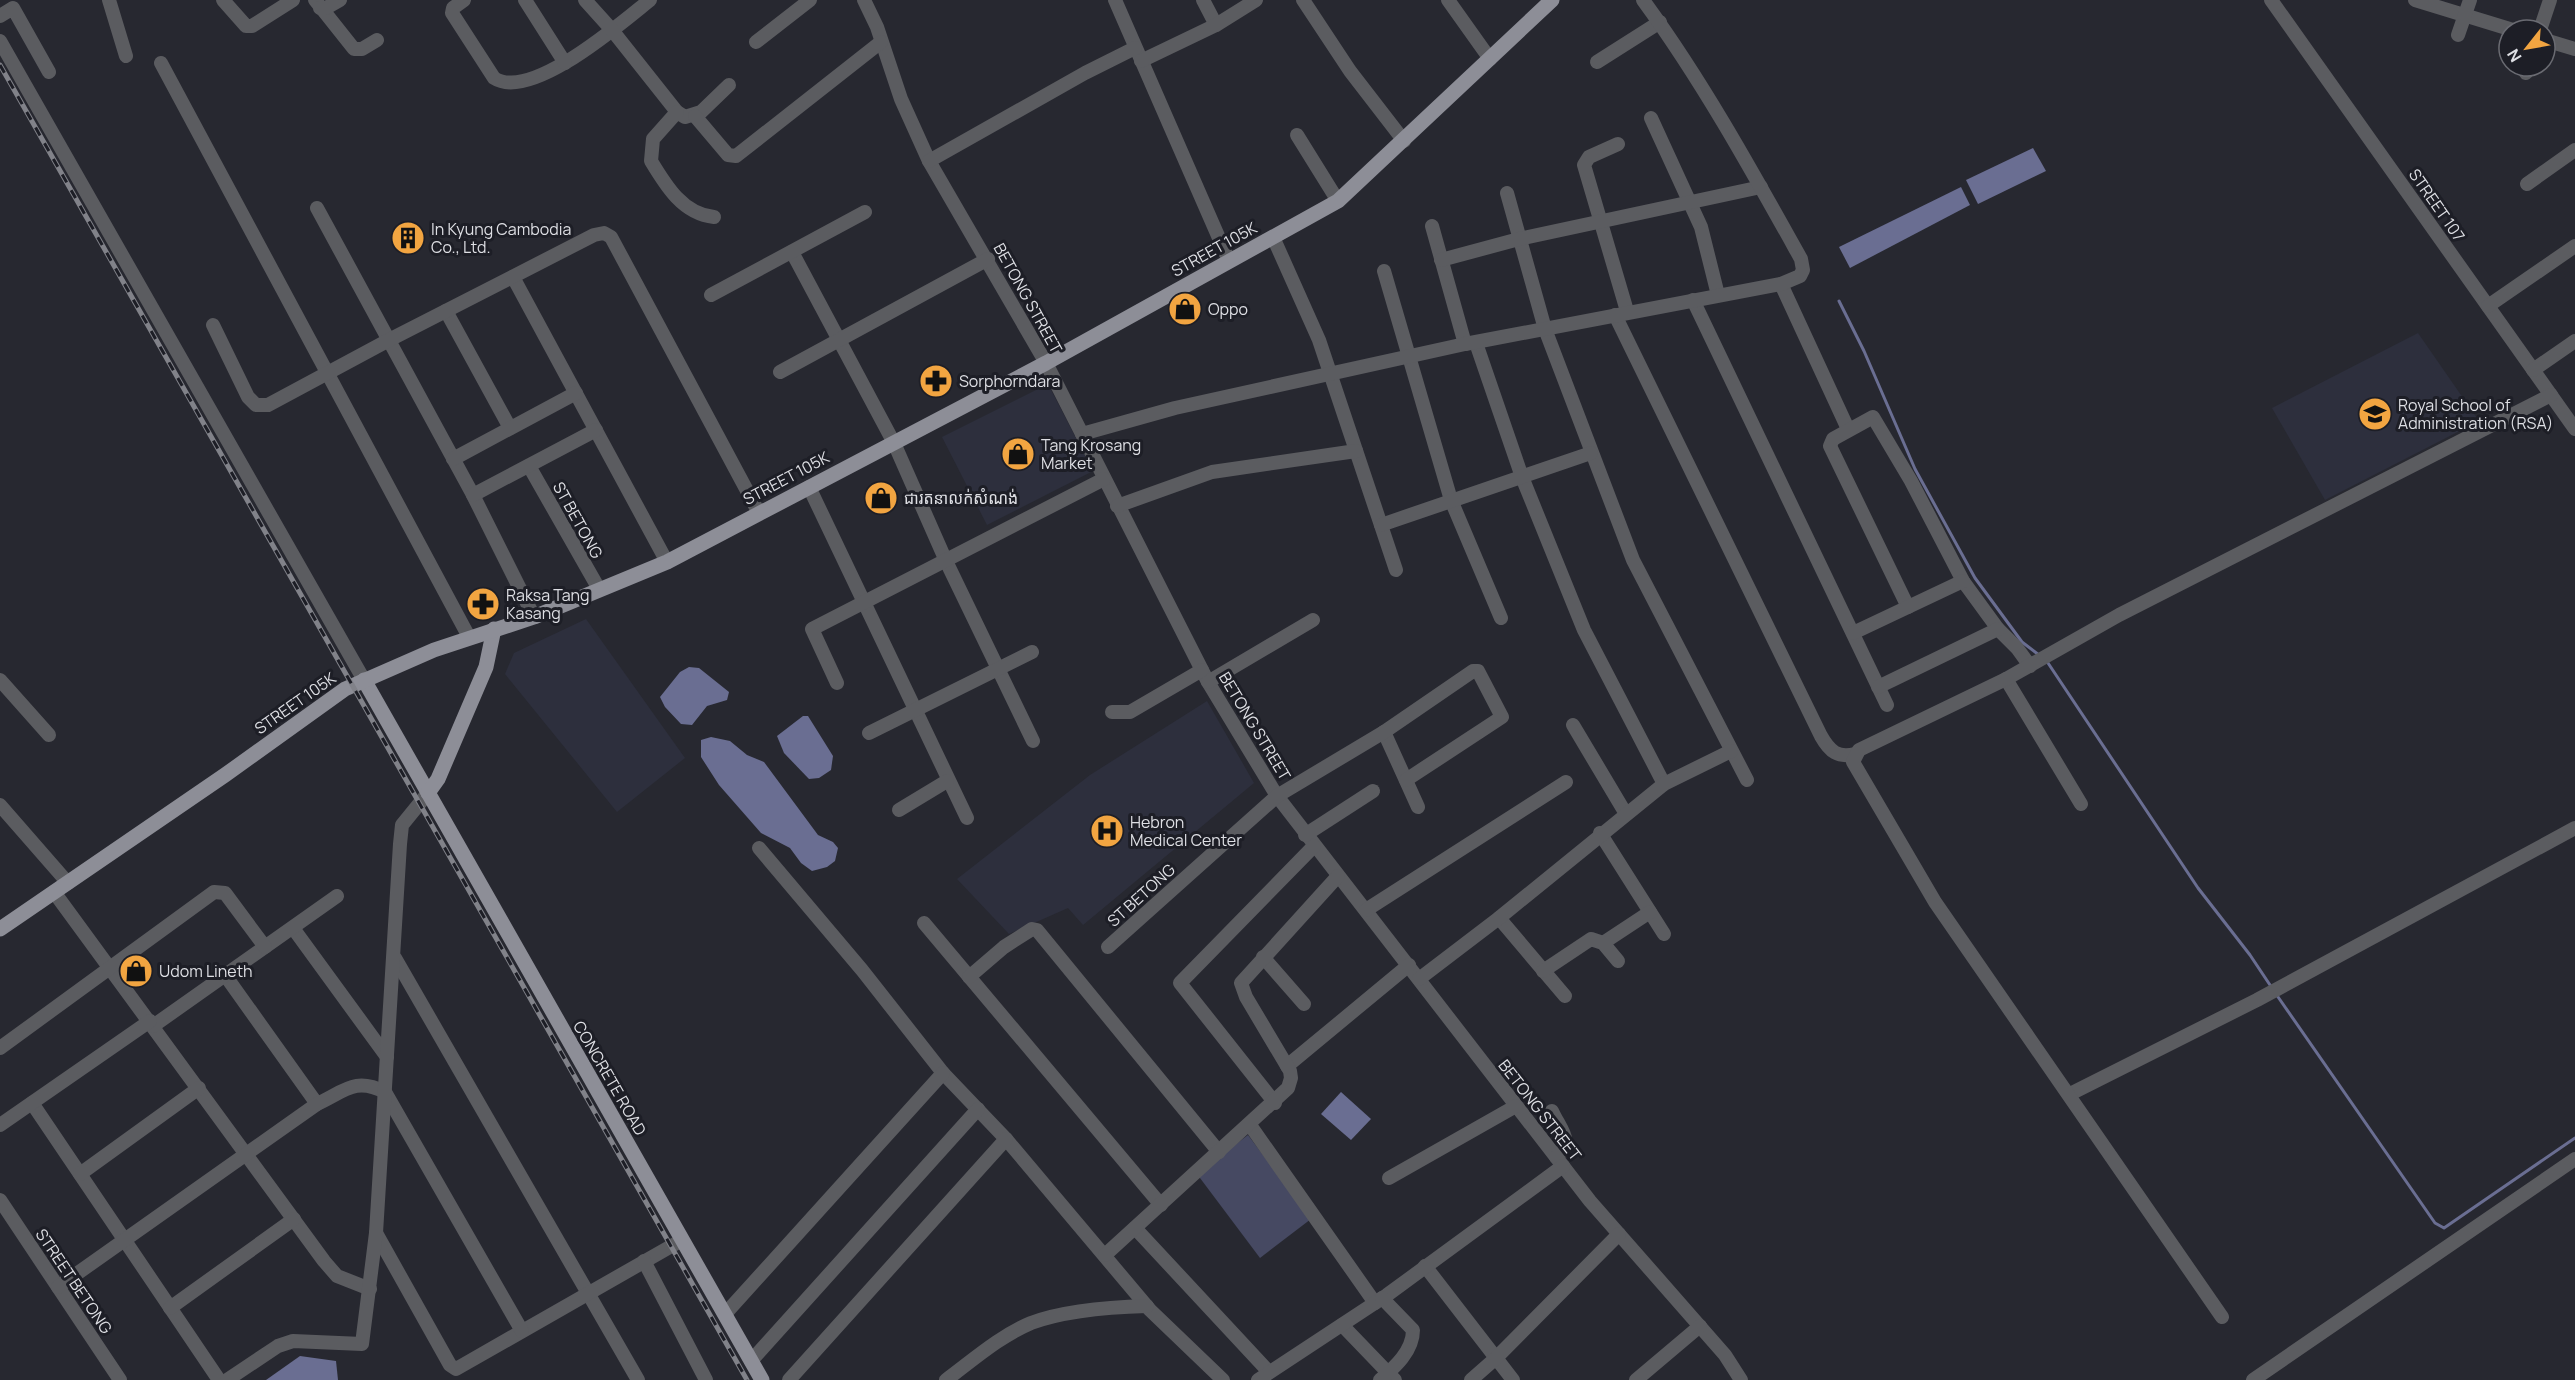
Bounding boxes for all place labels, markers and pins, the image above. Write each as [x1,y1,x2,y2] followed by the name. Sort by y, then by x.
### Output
[431,218,571,258] place label: In Kyung Cambodia Co., Ltd.
[390,220,426,256] building icon: In Kyung Cambodia Co., Ltd.
[1167,291,1203,327] shop icon: Oppo
[1208,298,1248,320] place label: Oppo
[918,363,954,399] pharmacy icon: Sorphorndara
[959,370,1060,392] place label: Sorphorndara
[2398,394,2553,434] place label: Royal School of Administration (RSA)
[2357,396,2393,432] school or university icon: Royal School of Administration (RSA)
[1041,434,1141,474] place label: Tang Krosang Market
[1000,436,1036,472] shop icon: Tang Krosang Market
[863,480,899,516] shop icon: ជារតនាលក់សំណង់
[904,487,1018,509] place label: ជារតនាលក់សំណង់
[506,584,590,624] place label: Raksa Tang Kasang
[465,586,501,622] pharmacy icon: Raksa Tang Kasang
[1130,811,1242,851] place label: Hebron Medical Center
[1089,813,1125,849] hospital icon: Hebron Medical Center
[118,953,154,989] shop icon: Udom Lineth
[159,960,253,982] place label: Udom Lineth

